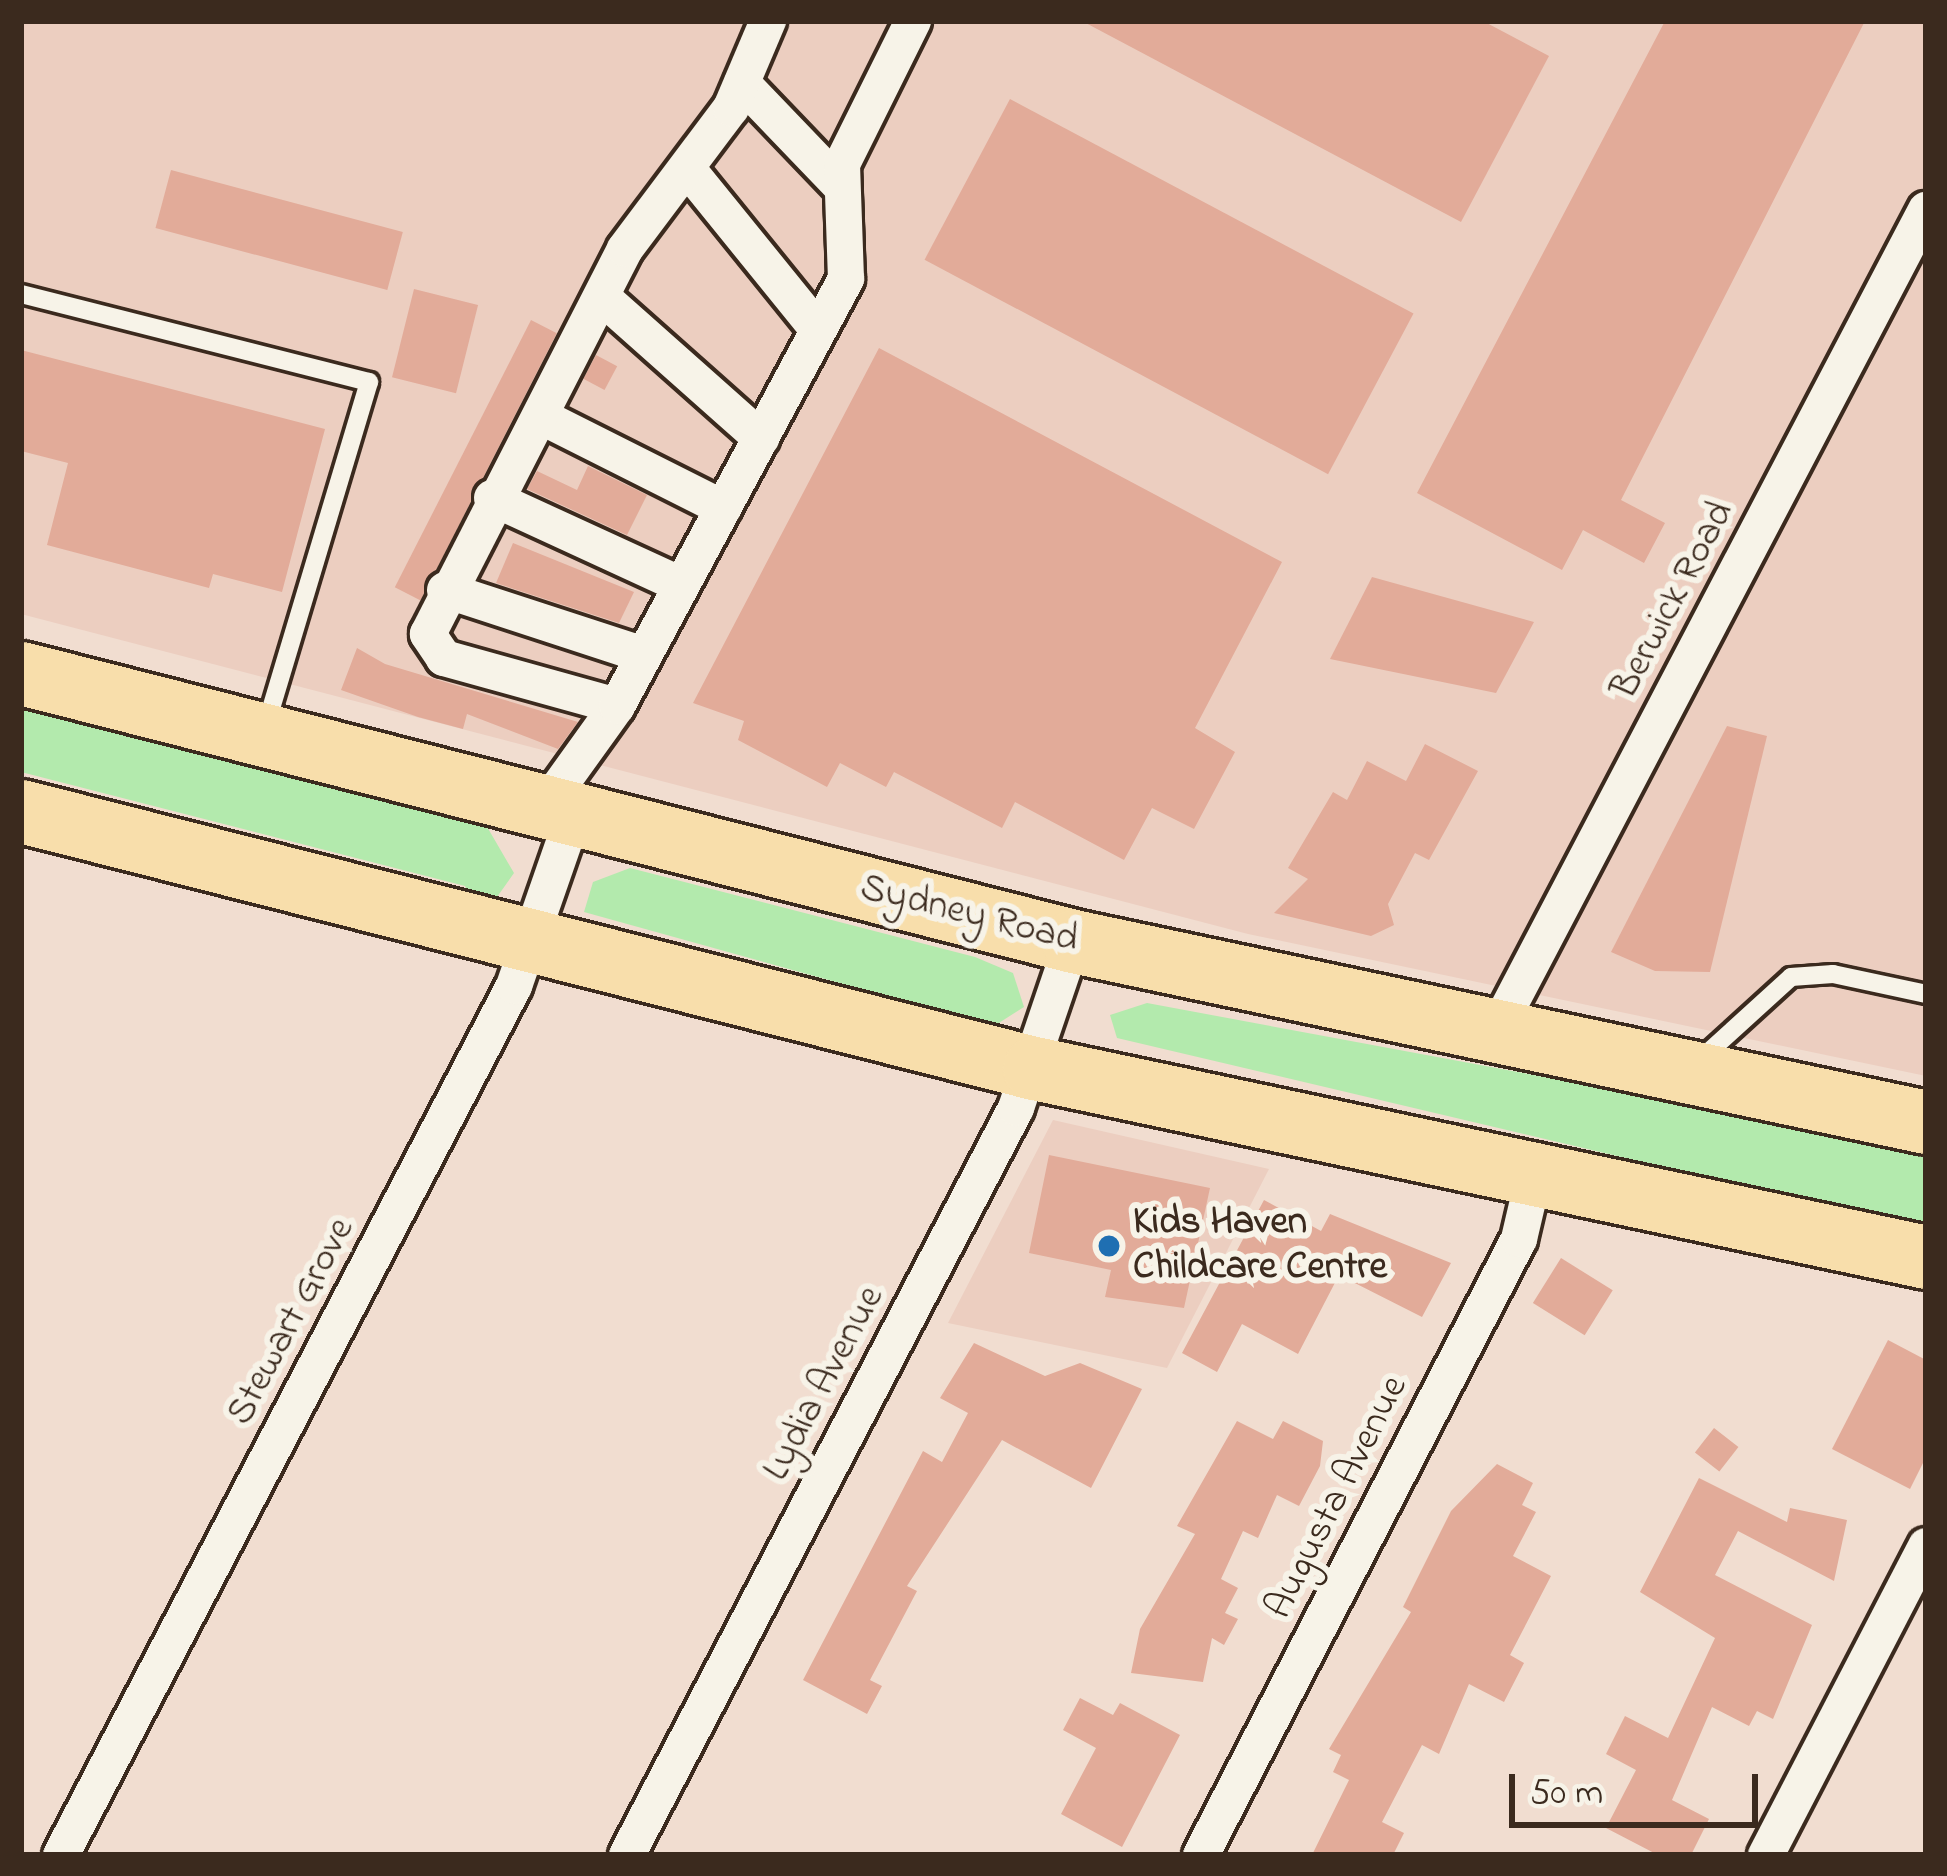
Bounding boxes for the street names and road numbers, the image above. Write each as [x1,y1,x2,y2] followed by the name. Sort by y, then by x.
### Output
[1602,494,1746,708] street label: Berwick Road
[855,865,1083,965] street label: Sydney Road
[218,1210,366,1434] street label: Stewart Grove
[754,1279,896,1489] street label: Lydia Avenue
[1257,1369,1419,1627] street label: Augusta Avenue

